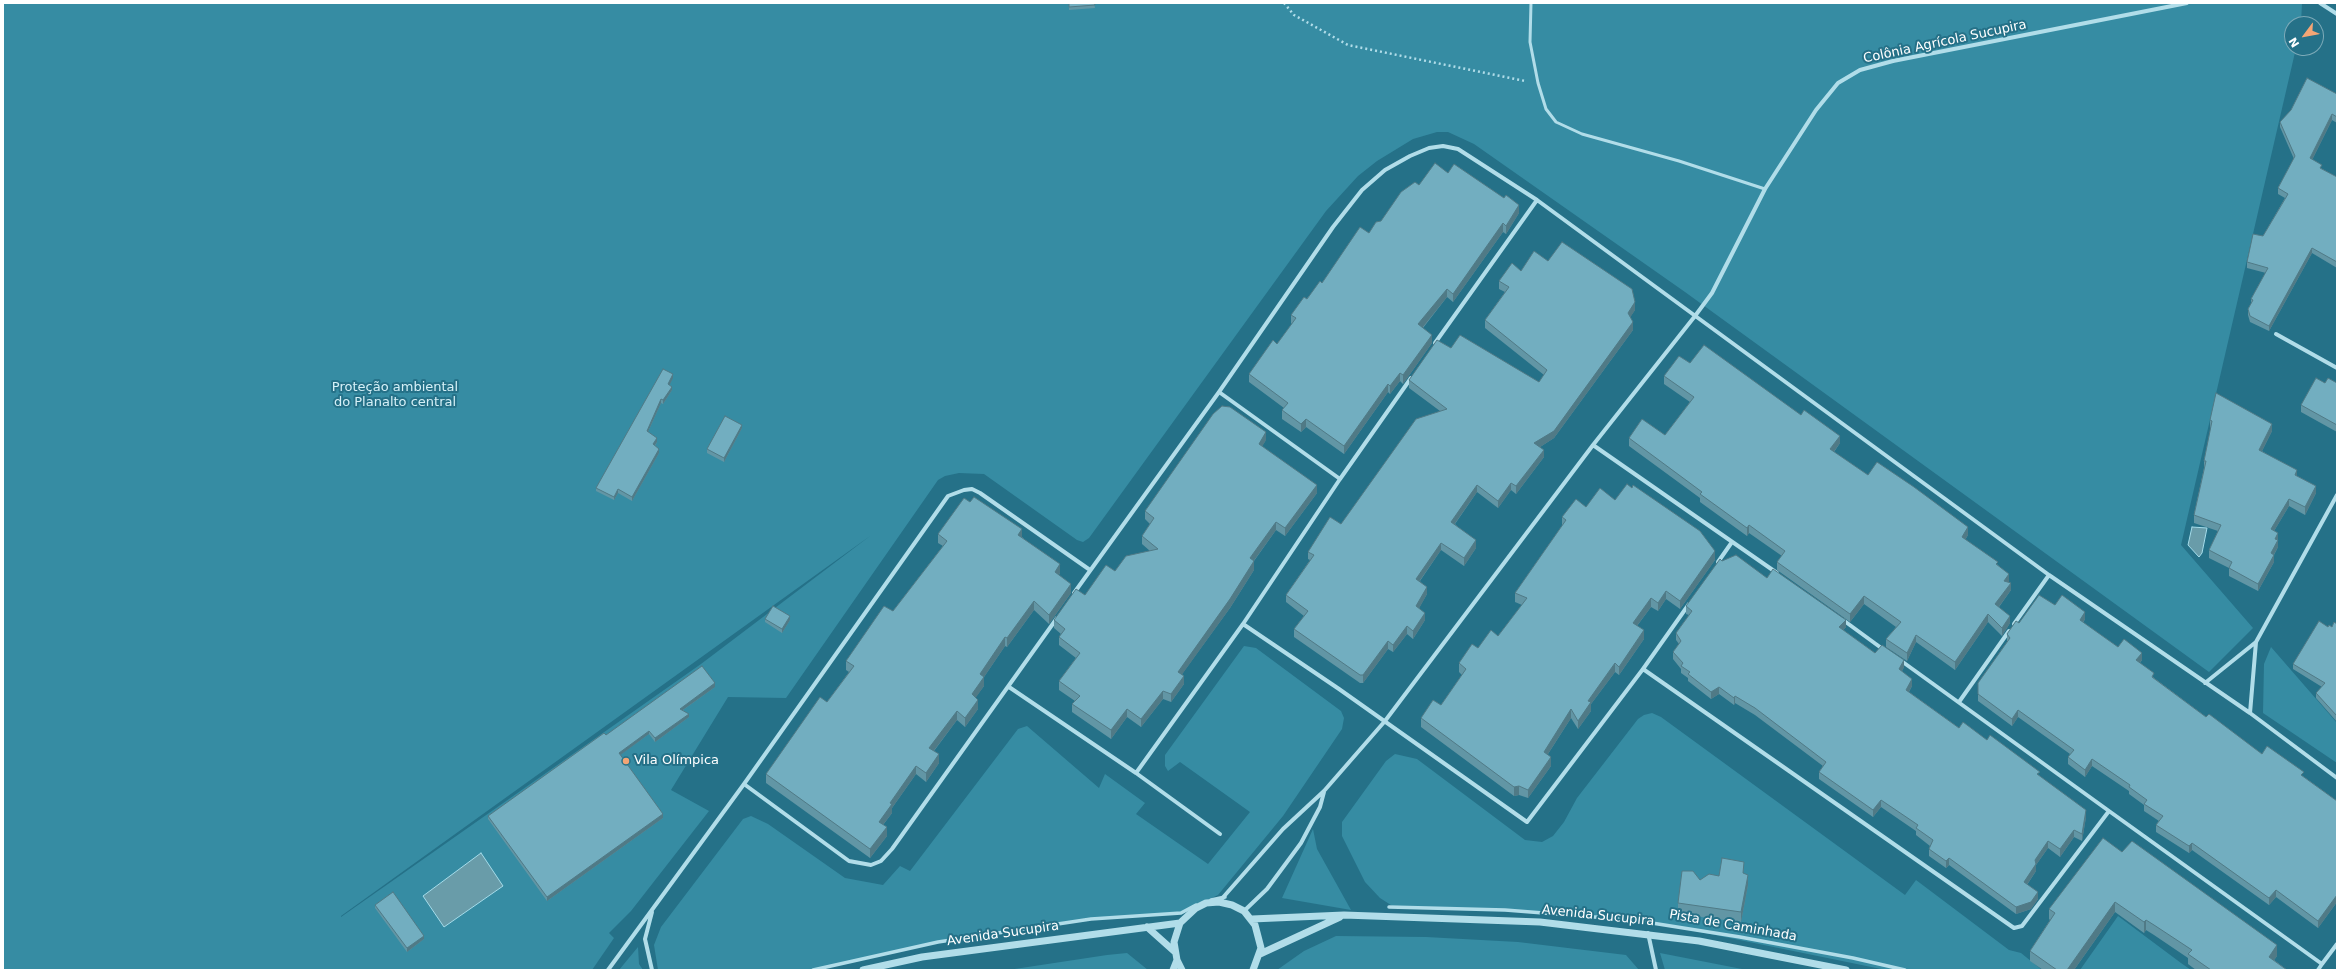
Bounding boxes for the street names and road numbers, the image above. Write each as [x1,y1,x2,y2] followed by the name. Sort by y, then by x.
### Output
[1862,17,2028,67] street label: Colônia Agrícola Sucupira
[1541,902,1655,930] street label: Avenida Sucupira
[1668,907,1798,945] street label: Pista de Caminhada
[946,918,1060,950] street label: Avenida Sucupira

